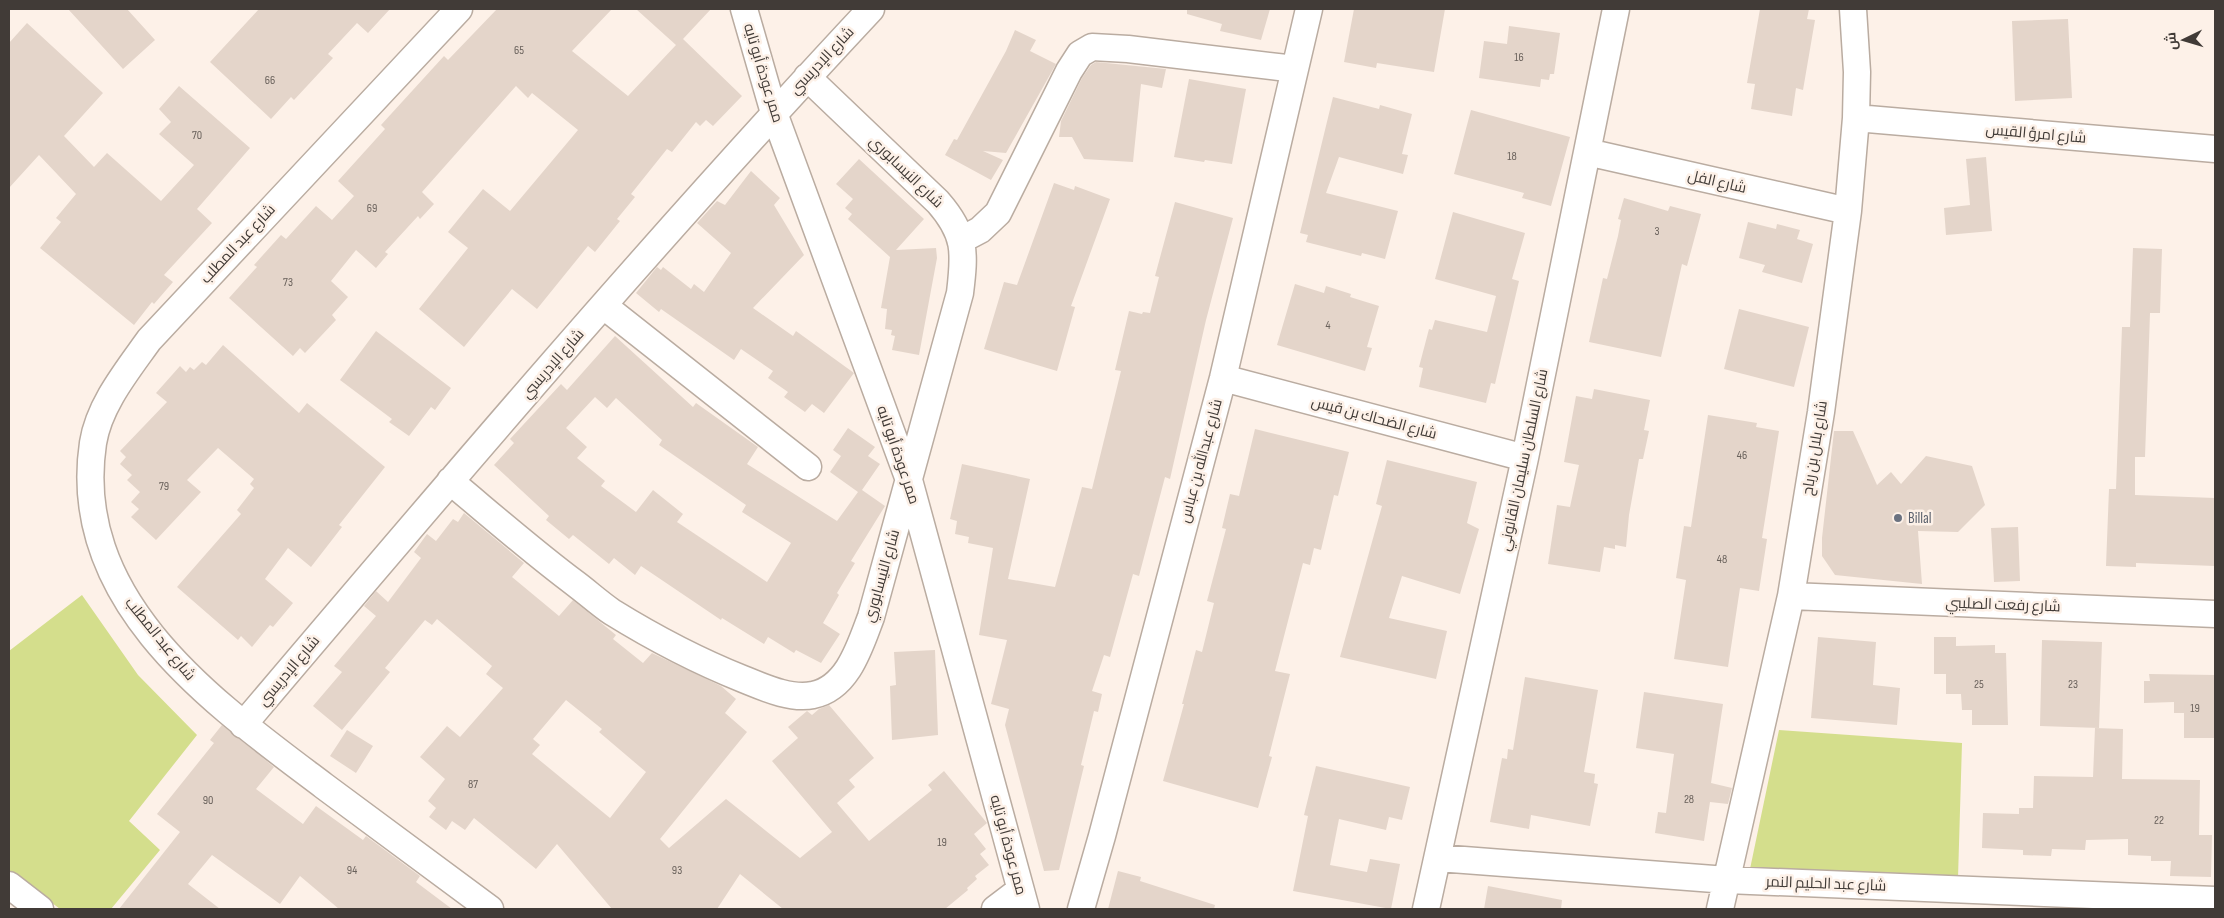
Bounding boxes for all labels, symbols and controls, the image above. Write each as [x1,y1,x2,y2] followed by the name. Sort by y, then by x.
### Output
[2159,15,2209,65] north arrow
[739,21,788,125] street label: ممر عودة أبو تايه
[786,23,860,100] street label: شارع الإدريسي
[2162,31,2181,51] text: ش
[514,43,524,58] house number: 65
[1514,50,1524,65] house number: 16
[265,73,275,88] house number: 66
[1985,120,2087,149] street label: شارع امرؤ القيس
[192,128,202,143] house number: 70
[864,132,947,214] street label: شارع النيسابوري
[1507,149,1517,164] house number: 18
[1686,166,1748,199] street label: شارع الفل
[196,200,280,288] street label: شارع عبد المطلب
[367,201,377,216] house number: 69
[1654,224,1660,239] house number: 3
[283,275,293,290] house number: 73
[1325,318,1331,333] house number: 4
[518,325,590,404] street label: شارع الإدريسي
[1495,367,1555,553] street label: شارع السلطان سليمان القانوني
[1309,392,1439,445] street label: شارع الضحاك بن قيس
[1174,397,1228,525] street label: شارع عبدالله بن عباس
[1798,399,1833,497] street label: شارع بلال بن رباح
[872,403,925,507] street label: ممر عودة أبو تايه
[1737,448,1747,463] house number: 46
[159,479,169,494] house number: 79
[1908,509,1932,528] place label: Billal
[1892,512,1904,524] marker: Billal
[860,527,906,625] street label: شارع النيسابوري
[1717,552,1727,567] house number: 48
[1945,593,2061,619] street label: شارع رفعت الصليبي
[120,594,199,685] street label: شارع عبد المطلب
[254,632,326,711] street label: شارع الإدريسي
[1974,677,1984,692] house number: 25
[2068,677,2078,692] house number: 23
[2190,701,2200,716] house number: 19
[468,777,478,792] house number: 87
[1684,792,1694,807] house number: 28
[203,793,213,808] house number: 90
[986,793,1031,897] street label: ممر عودة أبو تايه
[2154,813,2164,828] house number: 22
[937,835,947,850] house number: 19
[347,863,357,878] house number: 94
[672,863,682,878] house number: 93
[1764,872,1887,897] street label: شارع عبد الحليم النمر

